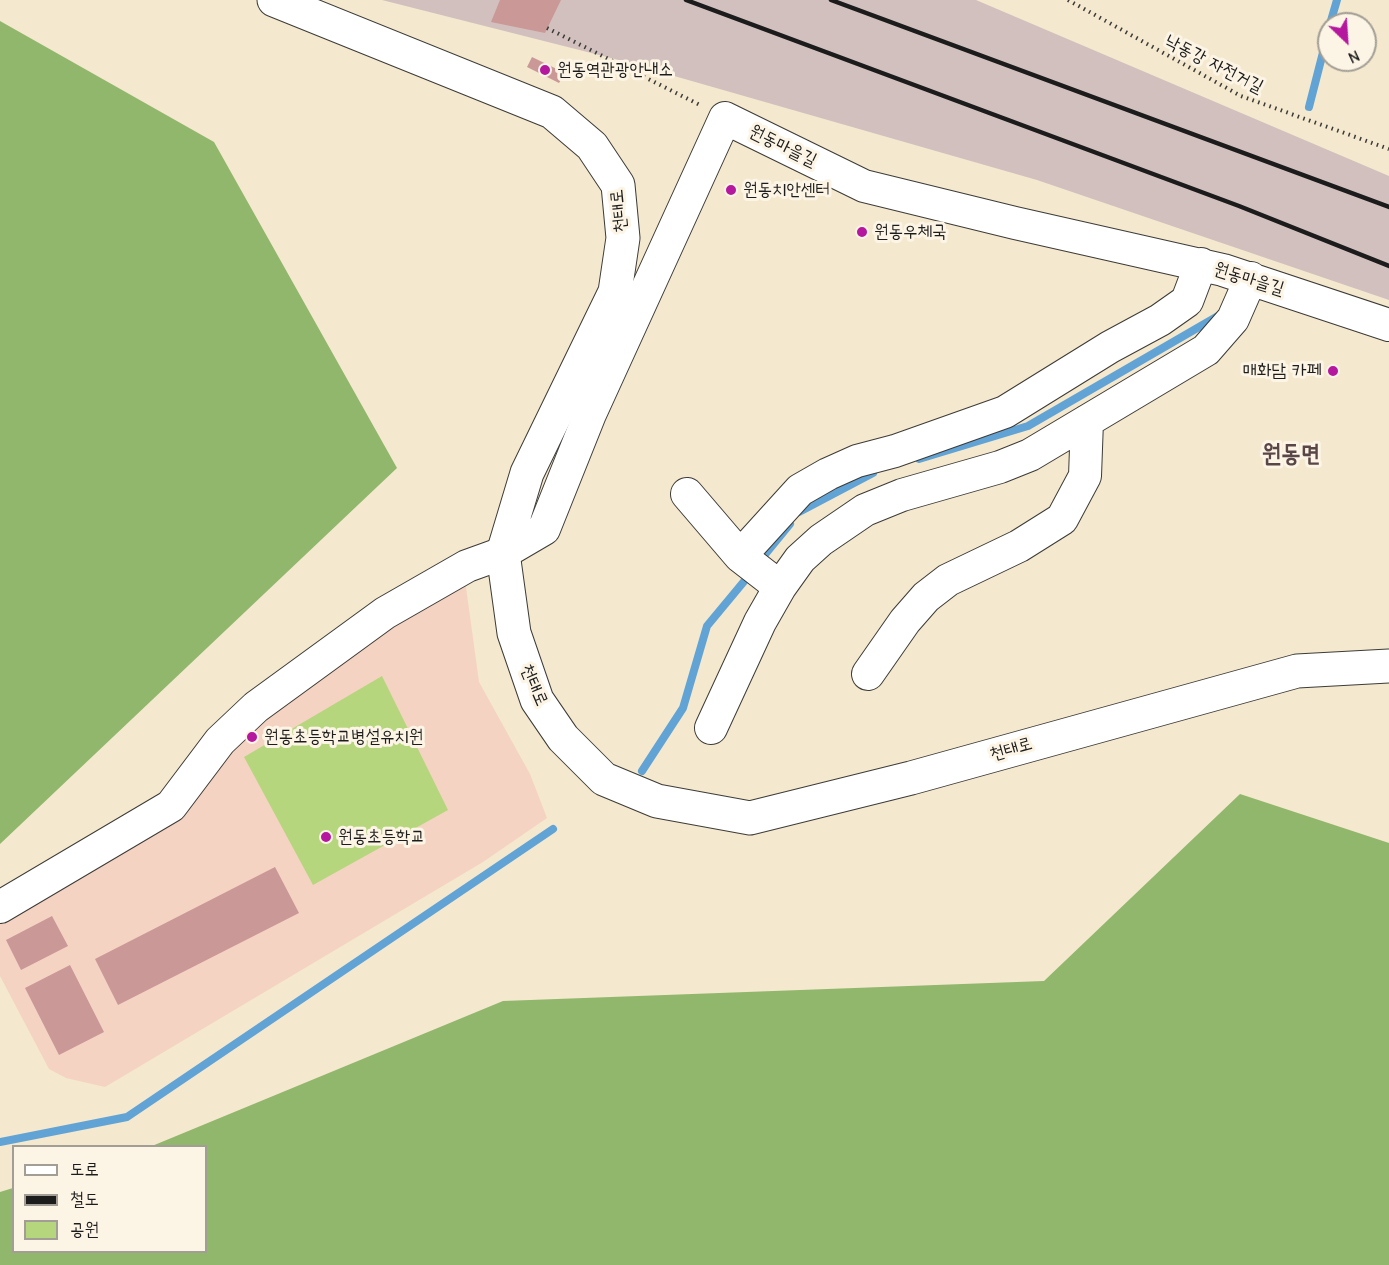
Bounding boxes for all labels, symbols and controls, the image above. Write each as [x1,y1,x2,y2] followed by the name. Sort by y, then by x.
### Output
[1317,12,1377,72] north arrow
[1161,30,1267,98] street label: 낙동강 자전거길
[1345,46,1362,67] text: N
[557,59,673,81] place label: 원동역관광안내소
[538,63,552,77] marker: 원동역관광안내소
[746,120,820,172] street label: 원동마을길
[743,179,830,201] place label: 원동치안센터
[724,183,738,197] marker: 원동치안센터
[606,188,632,234] street label: 천태로
[874,221,946,243] place label: 원동우체국
[855,225,869,239] marker: 원동우체국
[1211,258,1287,300] street label: 원동마을길
[1243,360,1321,382] place label: 매화담 카페
[1326,364,1340,378] marker: 매화담 카페
[1262,440,1320,468] district label: 원동면
[516,661,552,709] street label: 천태로
[264,726,423,748] place label: 원동초등학교병설유치원
[245,730,259,744] marker: 원동초등학교병설유치원
[987,733,1035,765] street label: 천태로
[338,826,425,848] place label: 원동초등학교
[319,830,333,844] marker: 원동초등학교
[12,1145,207,1253] legend
[70,1159,99,1180] text: 도로
[70,1189,99,1210] text: 철도
[70,1219,99,1240] text: 공원

